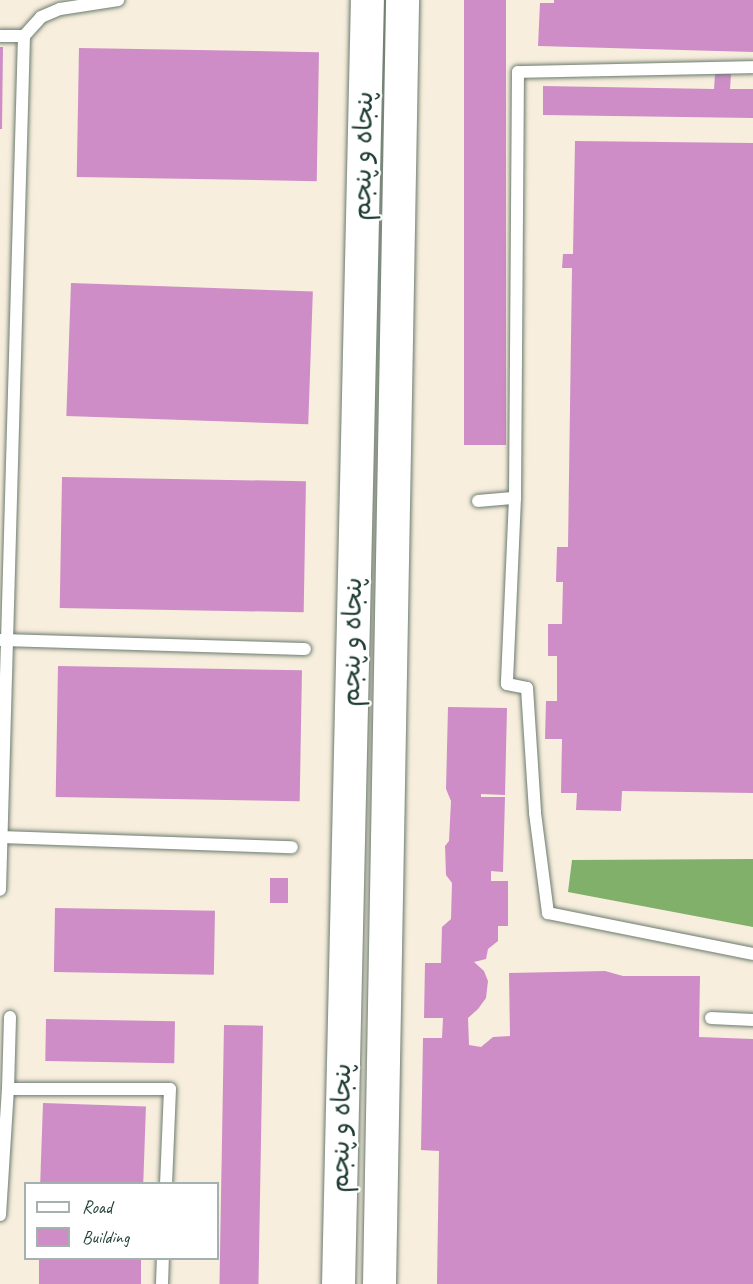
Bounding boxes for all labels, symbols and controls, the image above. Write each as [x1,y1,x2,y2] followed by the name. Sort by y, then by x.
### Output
[346,91,380,221] street label: پنجاه و پنجم
[335,577,369,707] street label: پنجاه و پنجم
[324,1063,358,1193] street label: پنجاه و پنجم
[24,1182,219,1260] legend
[82,1196,112,1218] text: Road
[82,1226,129,1248] text: Building

